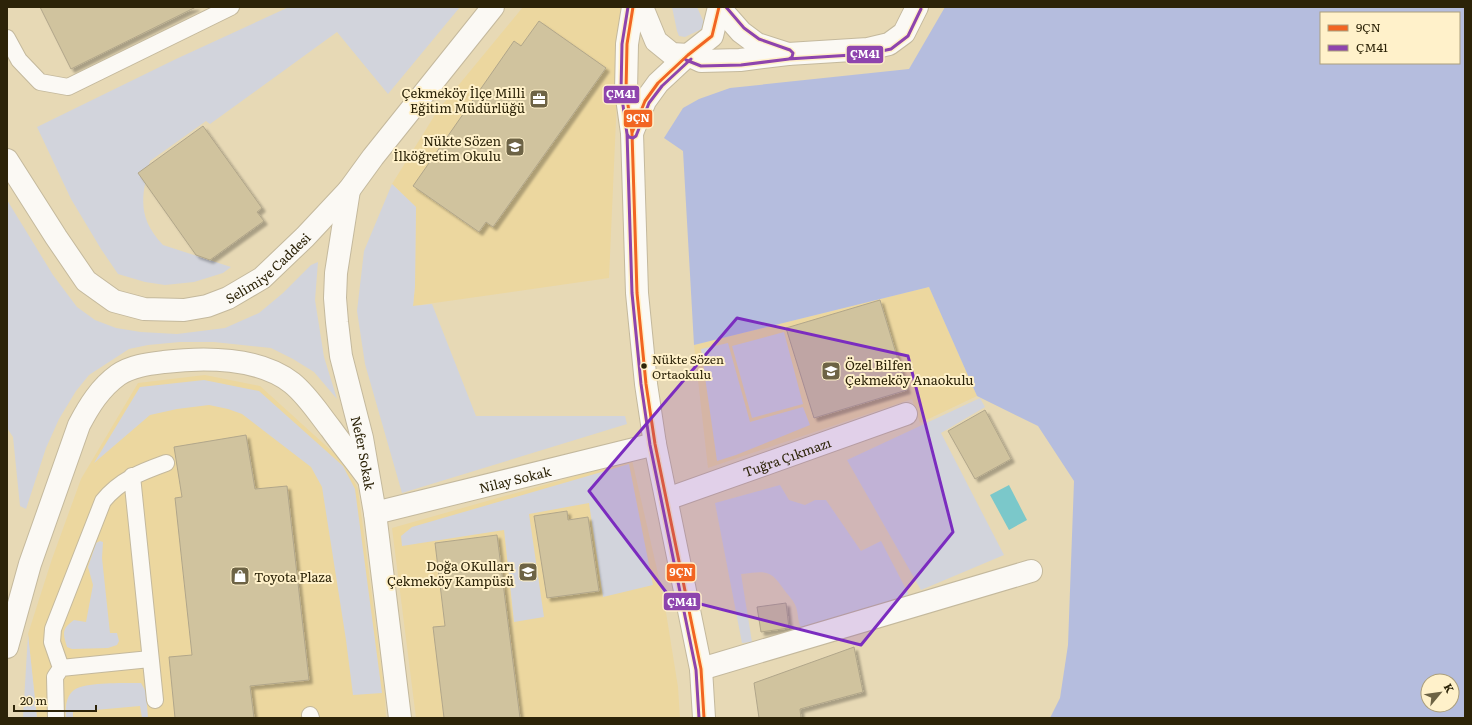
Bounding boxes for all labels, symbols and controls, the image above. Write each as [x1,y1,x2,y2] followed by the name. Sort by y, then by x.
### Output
[1320,12,1460,64] legend
[1356,18,1381,36] text: 9ÇN
[1356,38,1388,56] text: ÇM41
[846,45,884,64] line badge: ÇM41
[850,45,880,61] text: ÇM41
[402,83,526,117] place label: Çekmeköy İlçe Milli Eğitim Müdürlüğü
[603,85,640,104] line badge: ÇM41
[606,85,636,101] text: ÇM41
[528,88,550,110] office icon: Çekmeköy İlçe Milli Eğitim Müdürlüğü
[623,109,653,128] line badge: 9ÇN
[626,109,650,125] text: 9ÇN
[393,131,501,165] place label: Nükte Sözen İlköğretim Okulu
[504,136,526,158] school or university icon: Nükte Sözen İlköğretim Okulu
[221,227,315,307] street label: Selimiye Caddesi
[652,350,724,383] place label: Nükte Sözen Ortaokulu
[845,355,974,389] place label: Özel Bilfen Çekmeköy Anaokulu
[820,360,842,382] school or university icon: Özel Bilfen Çekmeköy Anaokulu
[639,361,649,371] marker: Nükte Sözen Ortaokulu
[347,414,381,493] street label: Nefer Sokak
[740,432,834,481] street label: Tuğra Çıkmazı
[477,460,554,497] street label: Nilay Sokak
[387,556,515,590] place label: Doğa OKulları Çekmeköy Kampüsü
[517,561,539,583] school or university icon: Doğa OKulları Çekmeköy Kampüsü
[666,563,696,582] line badge: 9ÇN
[669,563,693,579] text: 9ÇN
[229,565,251,587] shop icon: Toyota Plaza
[254,567,332,586] place label: Toyota Plaza
[663,592,701,611] line badge: ÇM41
[667,593,697,609] text: ÇM41
[1420,673,1460,713] north arrow
[1441,680,1459,696] text: K
[14,687,96,713] scale bar
[20,691,47,709] text: 20 m

